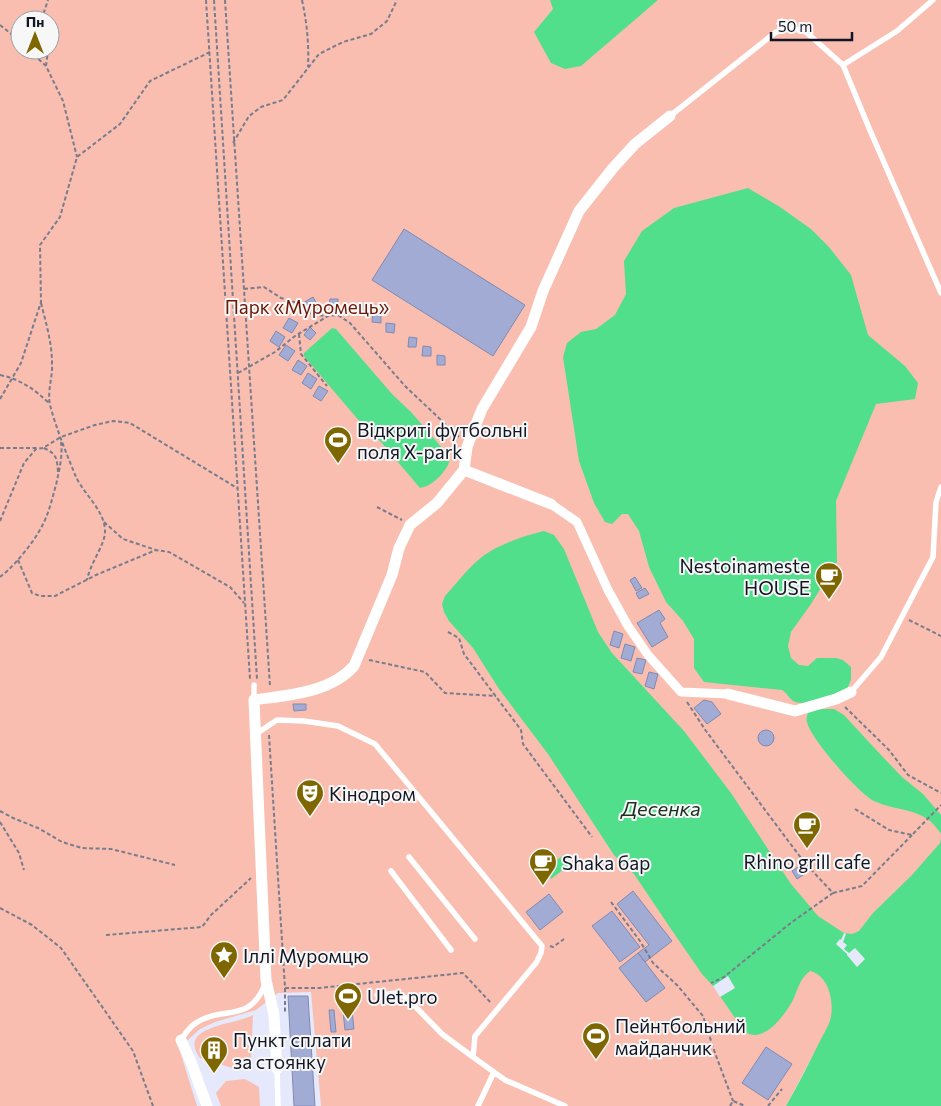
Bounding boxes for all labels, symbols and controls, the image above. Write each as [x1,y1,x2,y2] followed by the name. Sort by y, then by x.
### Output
[10,10,60,60] north arrow
[771,10,852,42] scale bar
[26,13,44,30] text: Пн
[778,17,812,35] text: 50 m
[225,295,390,318] park label: Парк «Муромець»
[357,418,528,463] place label: Відкриті футбольні поля X-park
[323,425,353,464] sports icon: Відкриті футбольні поля X-park
[679,554,810,599] place label: Nestoinameste HOUSE
[814,561,844,600] cafe icon: Nestoinameste HOUSE
[295,778,325,817] theatre icon: Кінодром
[329,782,416,805] place label: Кінодром
[619,796,701,820] water label: Десенка
[792,810,822,849] cafe icon: Rhino grill cafe
[528,847,558,886] cafe icon: Shaka бар
[744,850,870,873] place label: Rhino grill cafe
[562,851,650,874] place label: Shaka бар
[209,940,239,979] place icon: Іллі Муромцю
[243,944,369,967] place label: Іллі Муромцю
[333,981,363,1020] sports icon: Ulet.pro
[367,985,438,1008] place label: Ulet.pro
[615,1014,746,1059] place label: Пейнтбольний майданчик
[581,1021,611,1060] sports icon: Пейнтбольний майданчик
[233,1028,351,1073] place label: Пункт сплати за стоянку
[199,1035,229,1074] building icon: Пункт сплати за стоянку

